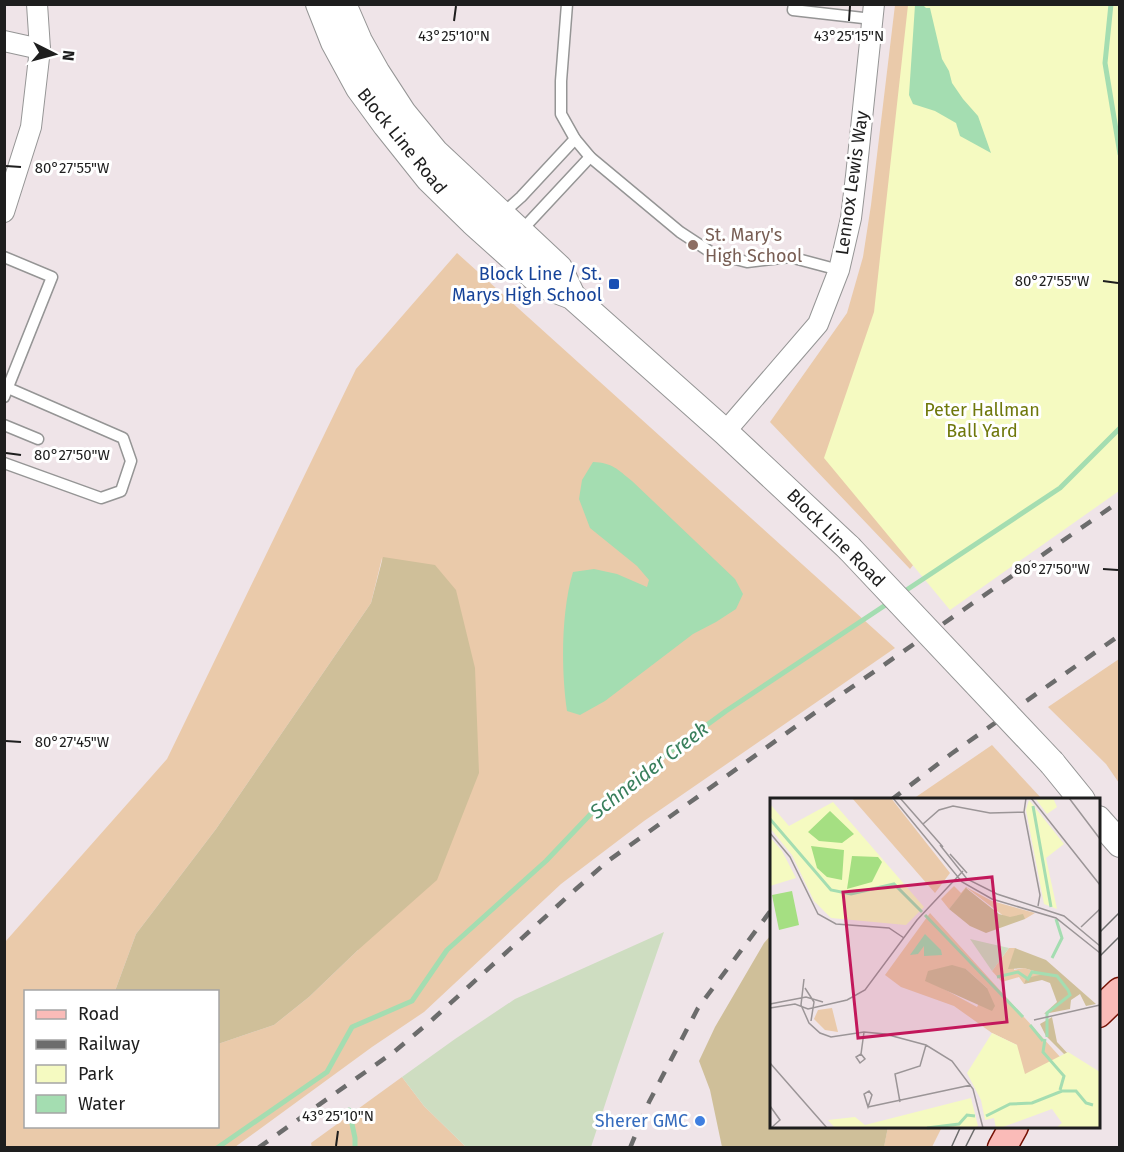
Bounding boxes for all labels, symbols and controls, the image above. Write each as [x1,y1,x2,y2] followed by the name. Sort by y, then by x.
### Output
[24,24,84,84] north arrow
[418,27,490,45] text: 43°25'10"N
[814,27,884,45] text: 43°25'15"N
[58,49,78,62] text: N
[353,84,451,198] street label: Block Line Road
[831,109,873,257] street label: Lennox Lewis Way
[35,159,110,177] text: 80°27'55"W
[705,224,802,267] place label: St. Mary's High School
[686,238,700,252] marker: St. Mary's High School
[452,263,602,306] place label: Block Line / St. Marys High School
[1015,272,1090,290] text: 80°27'55"W
[607,277,621,291] marker: Block Line / St. Marys High School
[924,399,1040,442] park label: Peter Hallman Ball Yard
[34,446,111,464] text: 80°27'50"W
[782,484,890,592] street label: Block Line Road
[1014,560,1091,578] text: 80°27'50"W
[584,716,713,824] water label: Schneider Creek
[35,733,110,751] text: 80°27'45"W
[770,798,1100,1128] inset map
[24,990,219,1128] legend
[78,1003,120,1025] text: Road
[78,1033,140,1055] text: Railway
[78,1063,114,1085] text: Park
[78,1093,125,1115] text: Water
[302,1107,374,1125] text: 43°25'10"N
[595,1110,688,1132] place label: Sherer GMC
[693,1114,707,1128] marker: Sherer GMC

